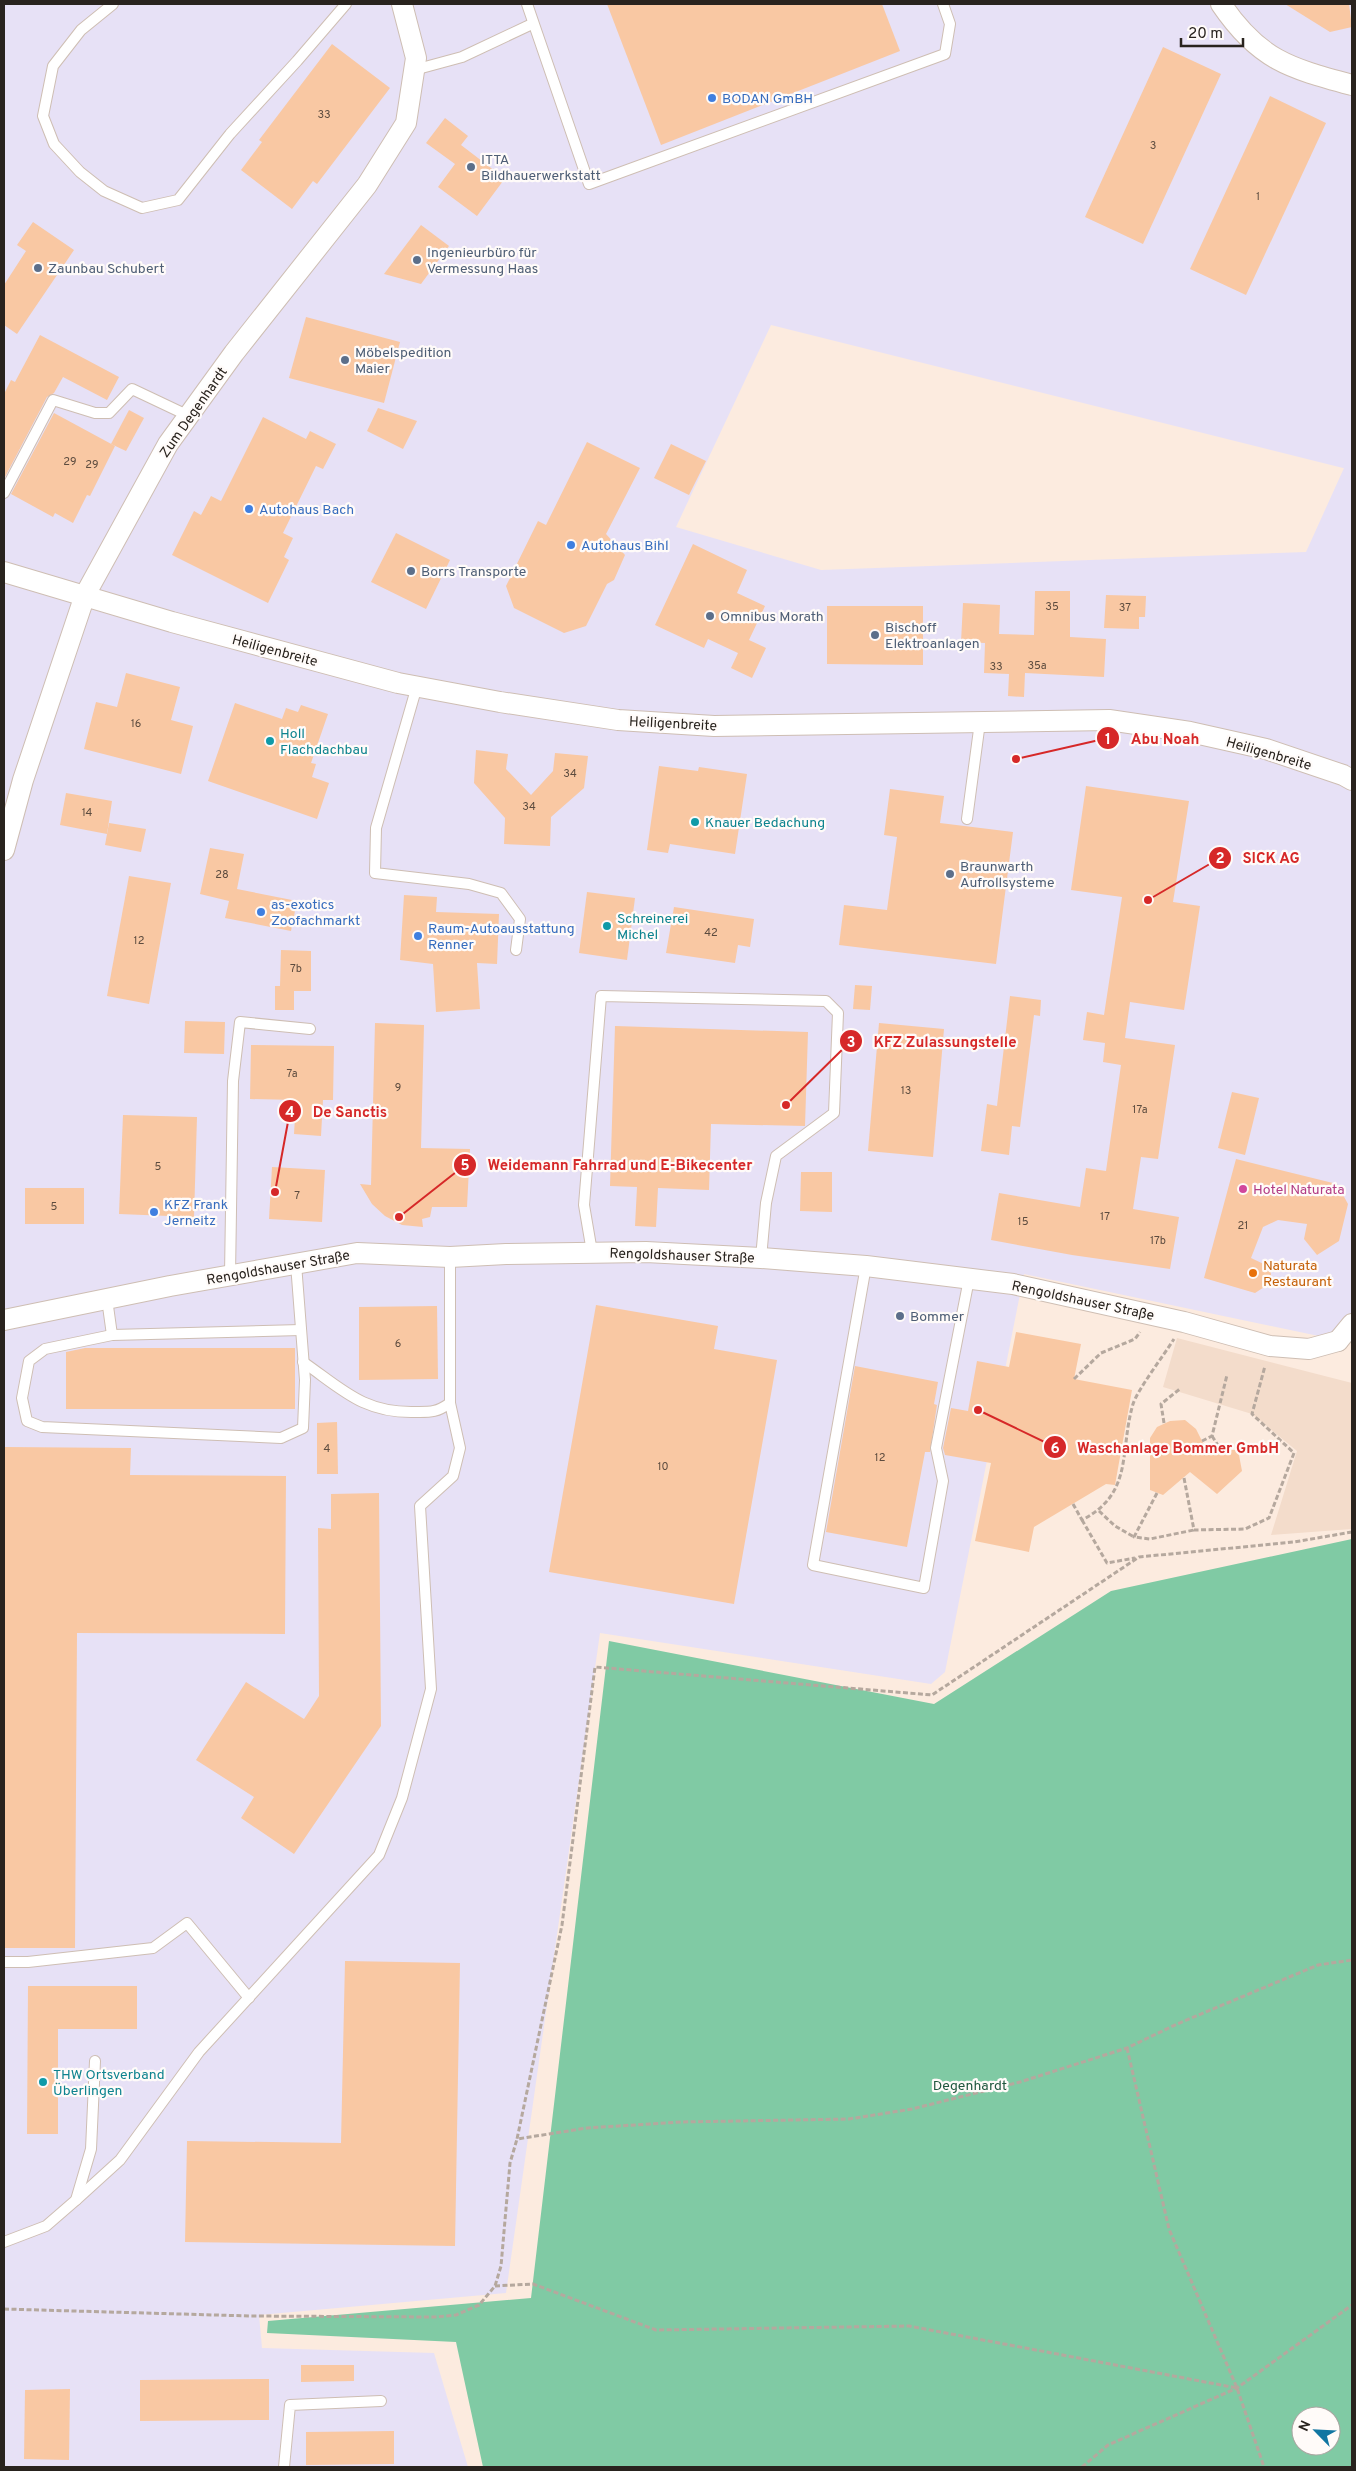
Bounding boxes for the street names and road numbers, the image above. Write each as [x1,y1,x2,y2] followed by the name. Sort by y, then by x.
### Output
[157,364,232,461] street label: Zum Degenhardt
[230,632,319,671] street label: Heiligenbreite
[628,714,717,735] street label: Heiligenbreite
[1224,734,1313,775] street label: Heiligenbreite
[609,1245,755,1268] street label: Rengoldshauser Straße
[205,1247,351,1289] street label: Rengoldshauser Straße
[1010,1278,1155,1325] street label: Rengoldshauser Straße

